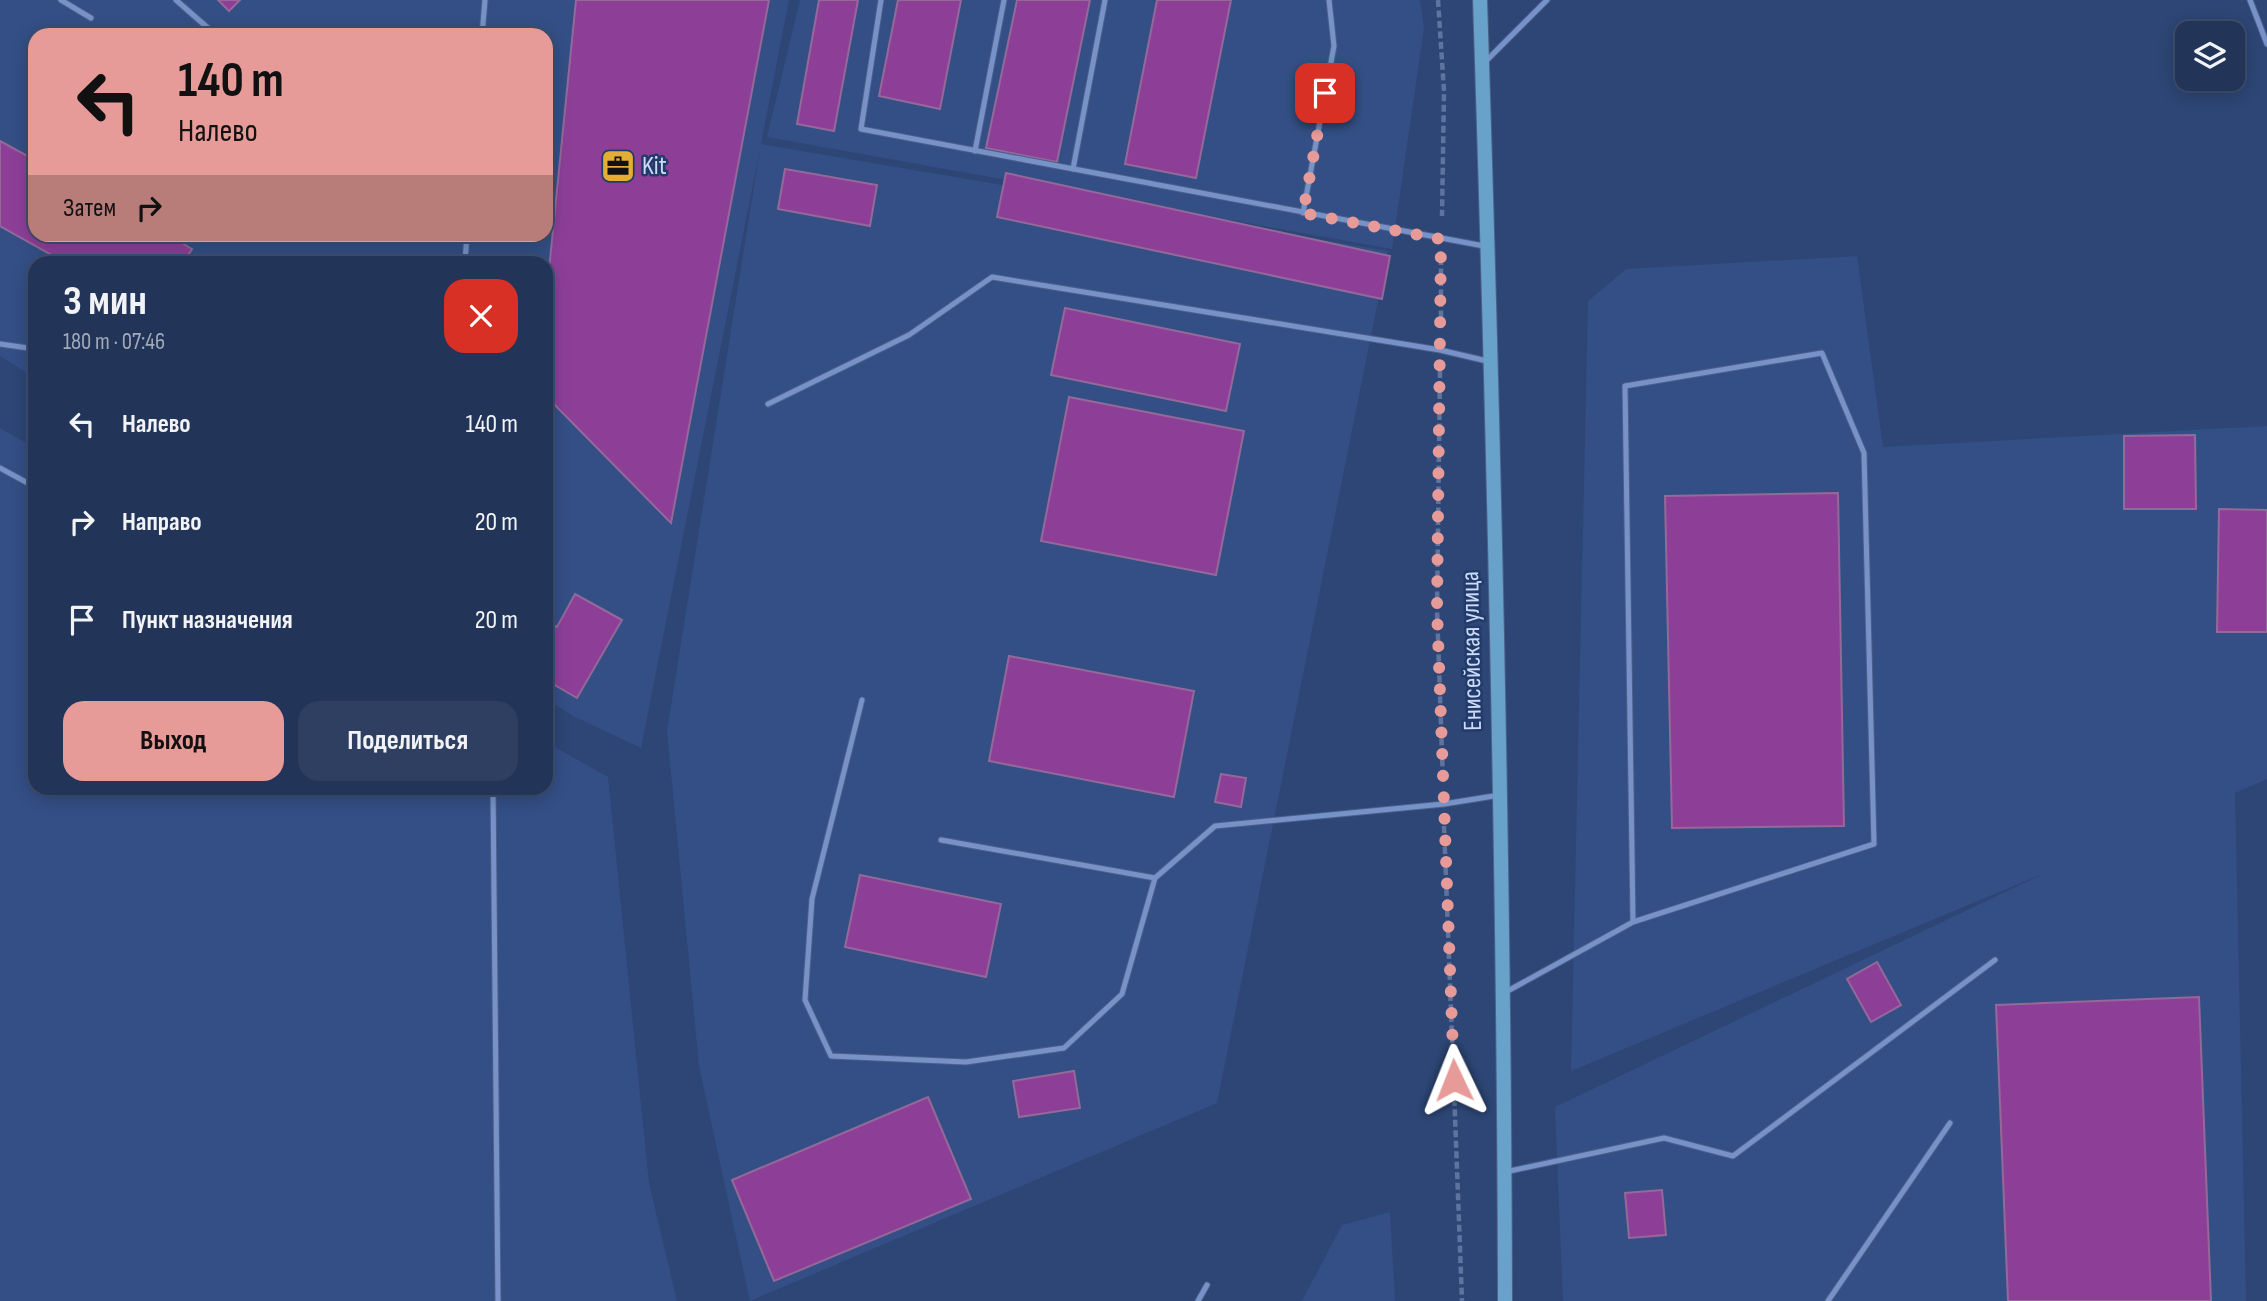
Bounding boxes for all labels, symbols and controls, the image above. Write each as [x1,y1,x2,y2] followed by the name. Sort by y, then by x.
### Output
[2175,21,2245,91] map controls
[2175,21,2245,91] button: layers
[178,52,284,111] text: 140 m
[63,56,154,147] icon: left
[1295,63,1355,123] pin
[1306,74,1344,112] icon: arrive
[178,112,258,151] text: Налево
[599,147,637,185] office icon: Kit
[642,151,667,182] place label: Kit
[130,189,168,227] icon: right
[63,193,116,224] text: Затем
[63,276,147,327] text: 3 мин
[444,279,518,353] button: close
[63,328,165,356] text: 180 m · 07:46
[63,405,101,443] icon: left
[122,409,191,440] text: Налево
[466,409,518,440] text: 140 m
[63,503,101,541] icon: right
[122,507,201,538] text: Направо
[475,507,518,538] text: 20 m
[1455,571,1489,731] street label: Енисейская улица
[63,601,101,639] icon: arrive
[122,605,293,636] text: Пункт назначения
[475,605,518,636] text: 20 m
[63,701,284,781] button: Выход
[298,701,518,781] button: Поделиться
[1417,1043,1491,1117] position arrow

